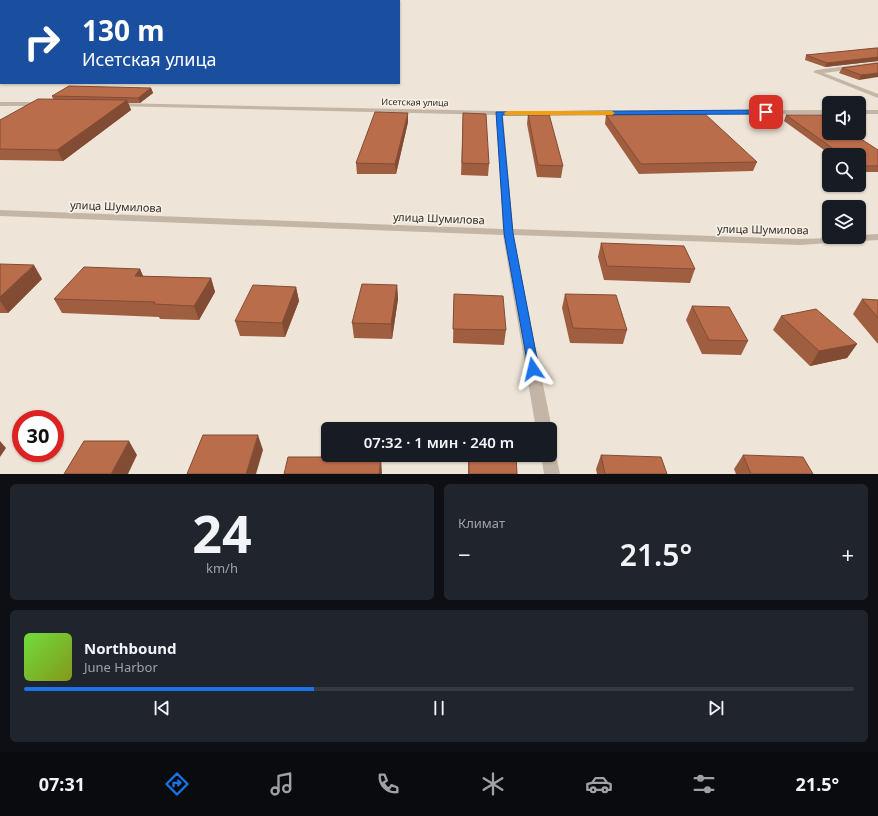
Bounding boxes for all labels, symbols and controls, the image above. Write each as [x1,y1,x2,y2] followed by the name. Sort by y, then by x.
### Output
[82,11,165,49] text: 130 m
[16,16,68,68] icon: right
[82,47,216,71] text: Исетская улица
[381,95,449,109] street label: Исетская улица
[749,95,783,129] pin
[822,96,866,244] map controls
[822,96,866,140] button: sound
[755,101,777,123] icon: arrive
[822,148,866,192] button: search
[70,197,162,215] street label: улица Шумилова
[822,200,866,244] button: layers
[393,209,485,227] street label: улица Шумилова
[717,221,809,237] street label: улица Шумилова
[512,348,554,390] position arrow
[12,410,64,462] speed limit sign: 30
[364,432,514,452] text: 07:32 · 1 мин · 240 m
[192,497,252,568] text: 24
[458,514,505,532] text: Климат
[620,534,692,575] text: 21.5°
[458,539,471,569] text: −
[841,539,854,569] text: +
[206,559,238,577] text: km/h
[84,638,176,658] text: Northbound
[84,658,158,676] text: June Harbor
[151,697,173,719] icon: previous
[428,697,450,719] icon: pause
[705,697,727,719] icon: next
[163,770,191,798] icon: directions
[268,770,296,798] icon: music
[374,770,402,798] icon: phone
[479,770,507,798] icon: climate
[585,770,613,798] icon: car
[690,770,718,798] icon: filters
[39,772,85,796] text: 07:31
[796,772,839,796] text: 21.5°

